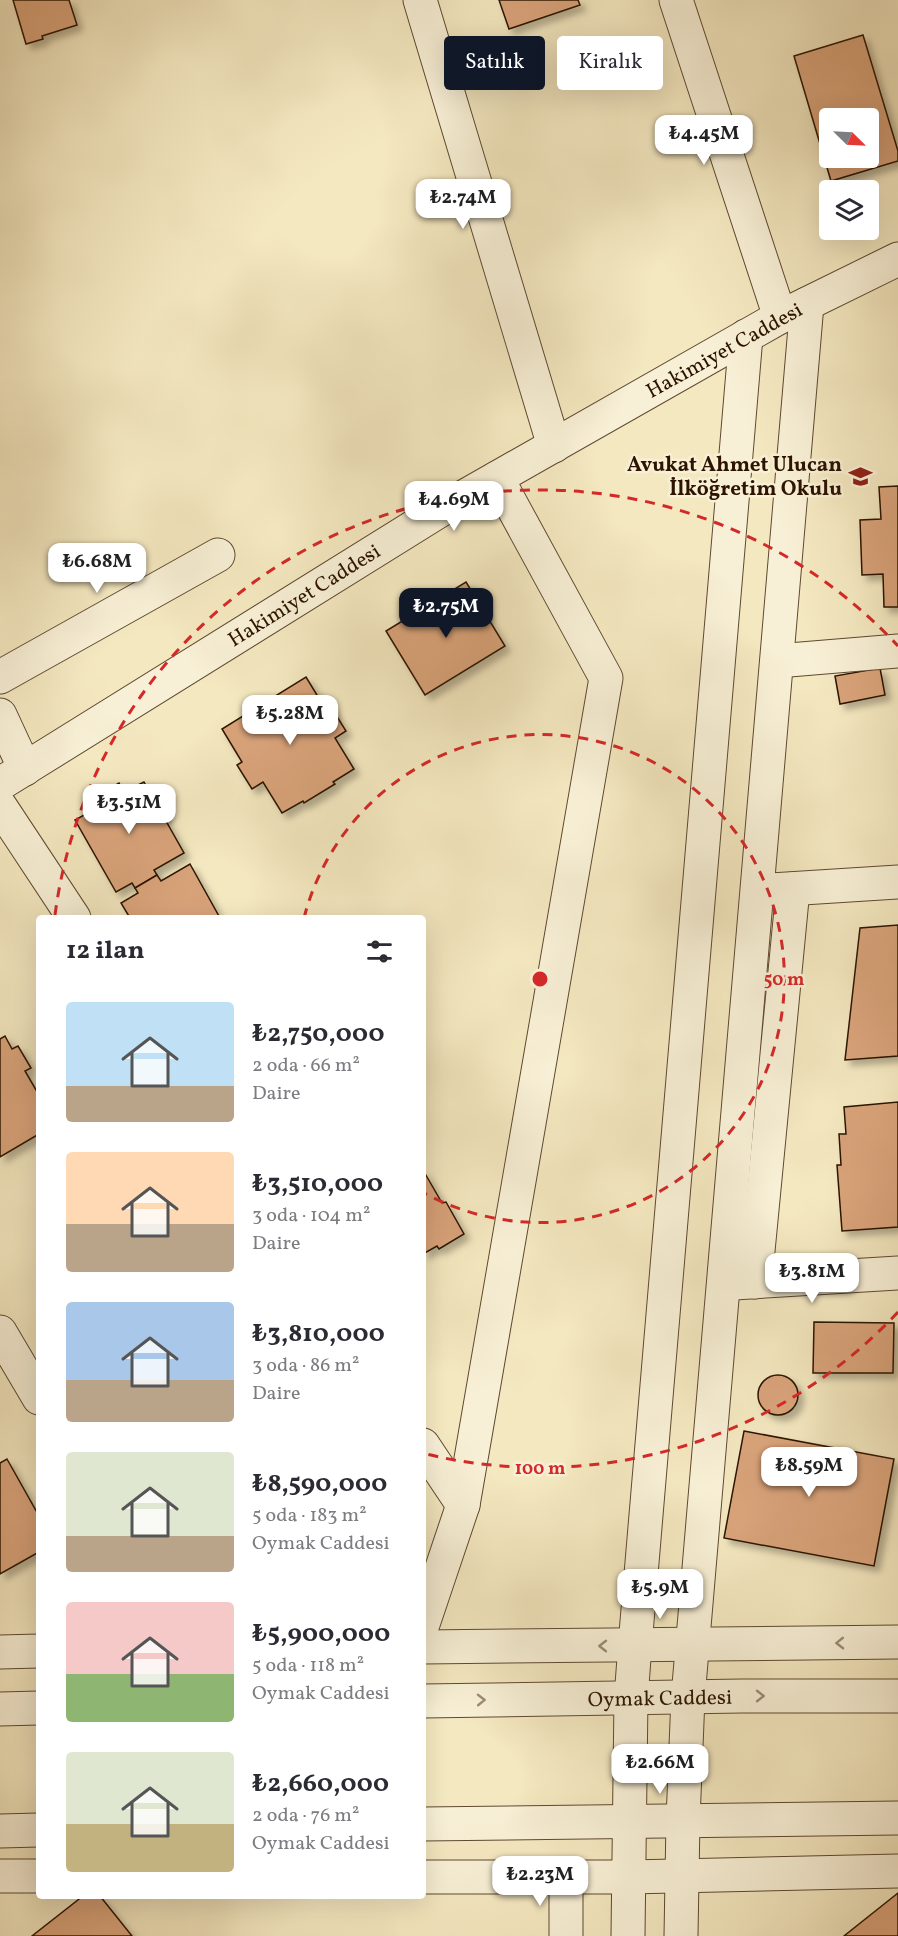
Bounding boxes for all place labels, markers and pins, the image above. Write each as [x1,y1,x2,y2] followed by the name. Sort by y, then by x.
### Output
[655,115,753,166] pin: ₺4.45M
[414,179,512,230] pin: ₺2.74M
[627,451,842,504] place label: Avukat Ahmet Ulucan İlköğretim Okulu
[847,463,873,489] school or university icon: Avukat Ahmet Ulucan İlköğretim Okulu
[405,481,503,532] pin: ₺4.69M
[48,543,146,594] pin: ₺6.68M
[397,588,495,639] pin: ₺2.75M
[241,695,339,746] pin: ₺5.28M
[80,784,178,835] pin: ₺3.51M
[530,969,550,989] centre of rings
[763,1253,861,1304] pin: ₺3.81M
[760,1447,858,1498] pin: ₺8.59M
[618,1569,702,1620] pin: ₺5.9M
[611,1744,709,1795] pin: ₺2.66M
[491,1856,589,1907] pin: ₺2.23M

